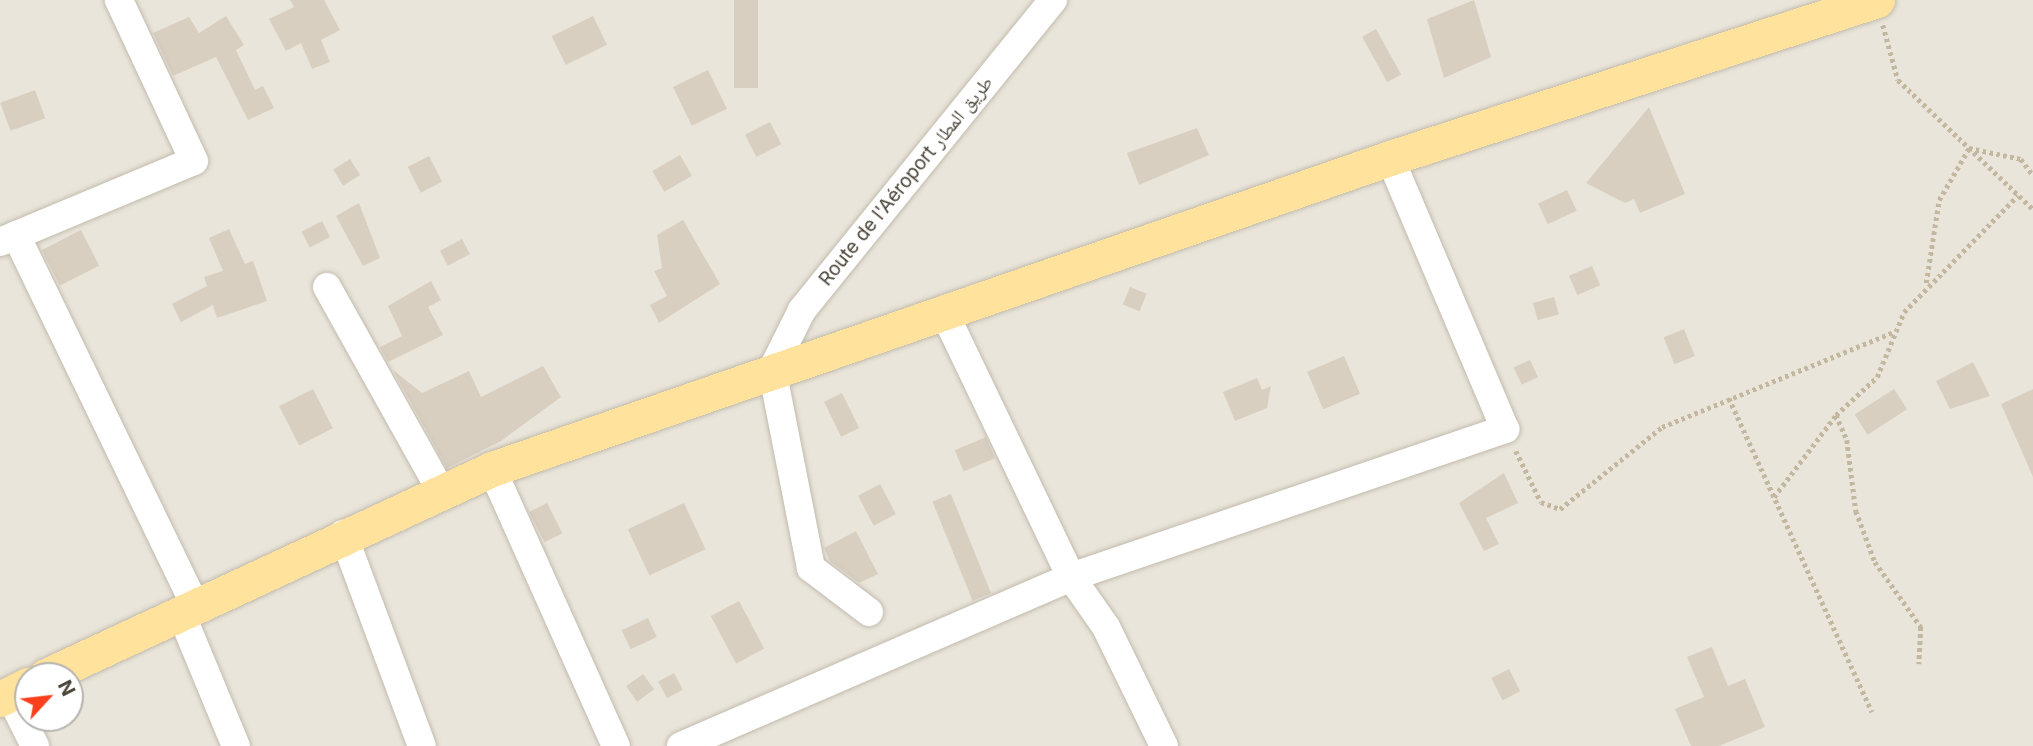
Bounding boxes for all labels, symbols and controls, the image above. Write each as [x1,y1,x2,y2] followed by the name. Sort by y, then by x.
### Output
[814,72,998,290] street label: Route de l'Aéroport طريق المطار
[14,662,84,732] north arrow
[53,676,80,700] text: N

